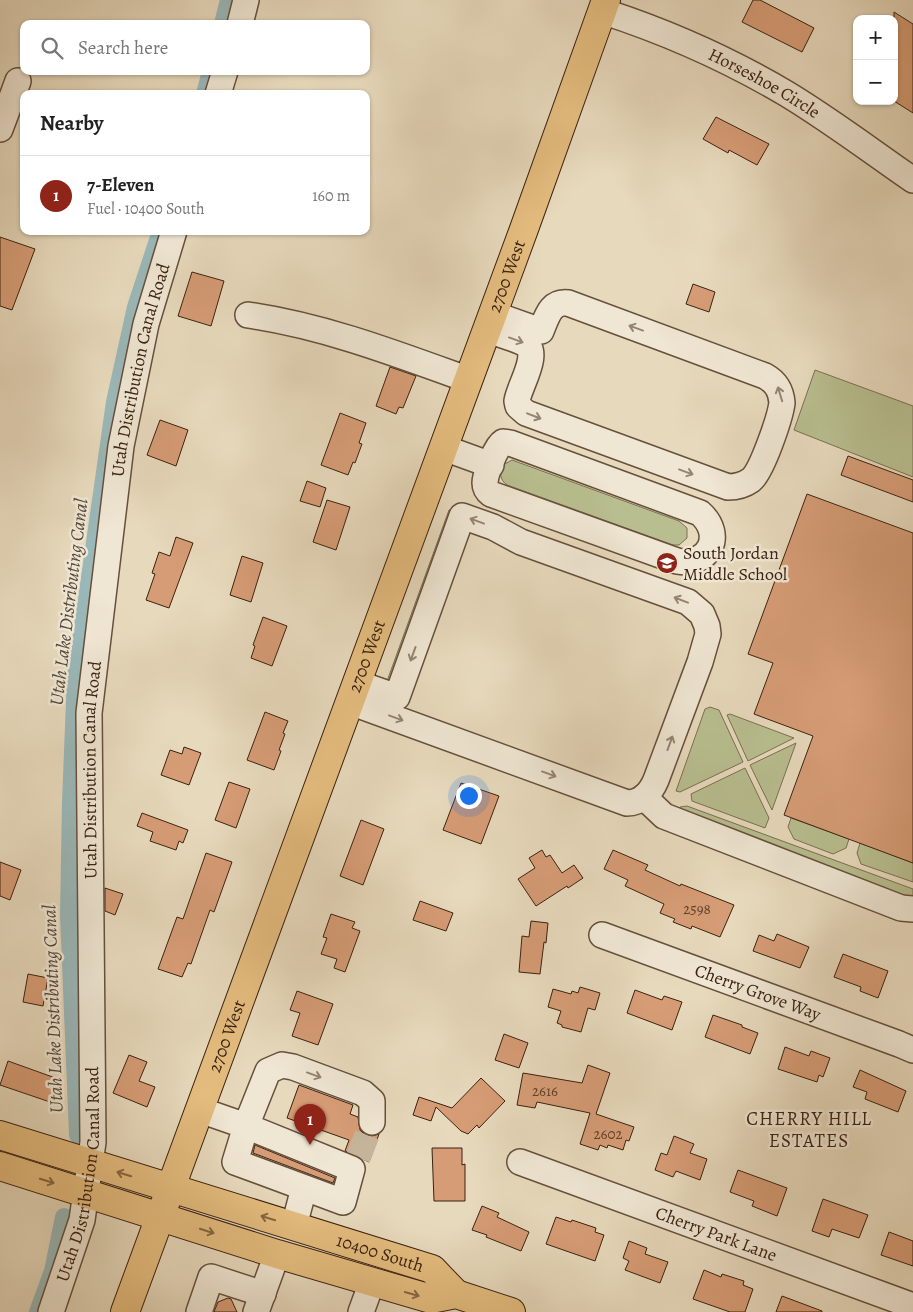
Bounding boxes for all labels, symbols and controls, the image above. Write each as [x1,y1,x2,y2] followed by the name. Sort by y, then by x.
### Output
[853,15,898,105] map controls
[853,15,898,60] button: +
[20,20,370,75] search box
[38,34,66,62] icon: search
[78,35,168,61] text: Search here
[704,42,825,124] street label: Horseshoe Circle
[853,60,898,105] button: −
[40,109,103,137] text: Nearby
[87,172,155,198] text: 7-Eleven
[53,185,59,207] text: 1
[312,185,350,207] text: 160 m
[87,198,205,220] text: Fuel · 10400 South
[482,236,531,316] street label: 2700 West
[105,260,176,478] street label: Utah Distribution Canal Road
[628,323,644,332] one-way arrow
[508,336,523,345] one-way arrow
[774,386,784,402] one-way arrow
[525,412,541,421] one-way arrow
[678,468,693,477] one-way arrow
[43,497,95,707] water label: Utah Lake Distributing Canal
[470,516,485,525] one-way arrow
[683,541,788,586] place label: South Jordan Middle School
[655,551,679,575] school or university icon: South Jordan Middle School
[674,595,689,604] one-way arrow
[342,616,391,696] street label: 2700 West
[408,646,417,661] one-way arrow
[77,659,107,879] street label: Utah Distribution Canal Road
[388,714,403,723] one-way arrow
[666,736,675,751] one-way arrow
[541,770,556,779] one-way arrow
[456,783,482,809] your location
[683,899,711,919] house number: 2598
[36,904,70,1114] water label: Utah Lake Distributing Canal
[691,958,825,1027] street label: Cherry Grove Way
[202,996,251,1076] street label: 2700 West
[50,1066,105,1285] street label: Utah Distribution Canal Road
[306,1071,321,1080] one-way arrow
[532,1081,558,1101] house number: 2616
[294,1104,326,1145] pin: 1
[746,1106,872,1154] district label: CHERRY HILL ESTATES
[593,1124,623,1144] house number: 2602
[117,1169,133,1179] one-way arrow
[38,1177,54,1186] one-way arrow
[652,1201,780,1267] street label: Cherry Park Lane
[261,1213,277,1222] one-way arrow
[198,1227,214,1237] one-way arrow
[334,1228,427,1278] street label: 10400 South
[404,1289,420,1299] one-way arrow

